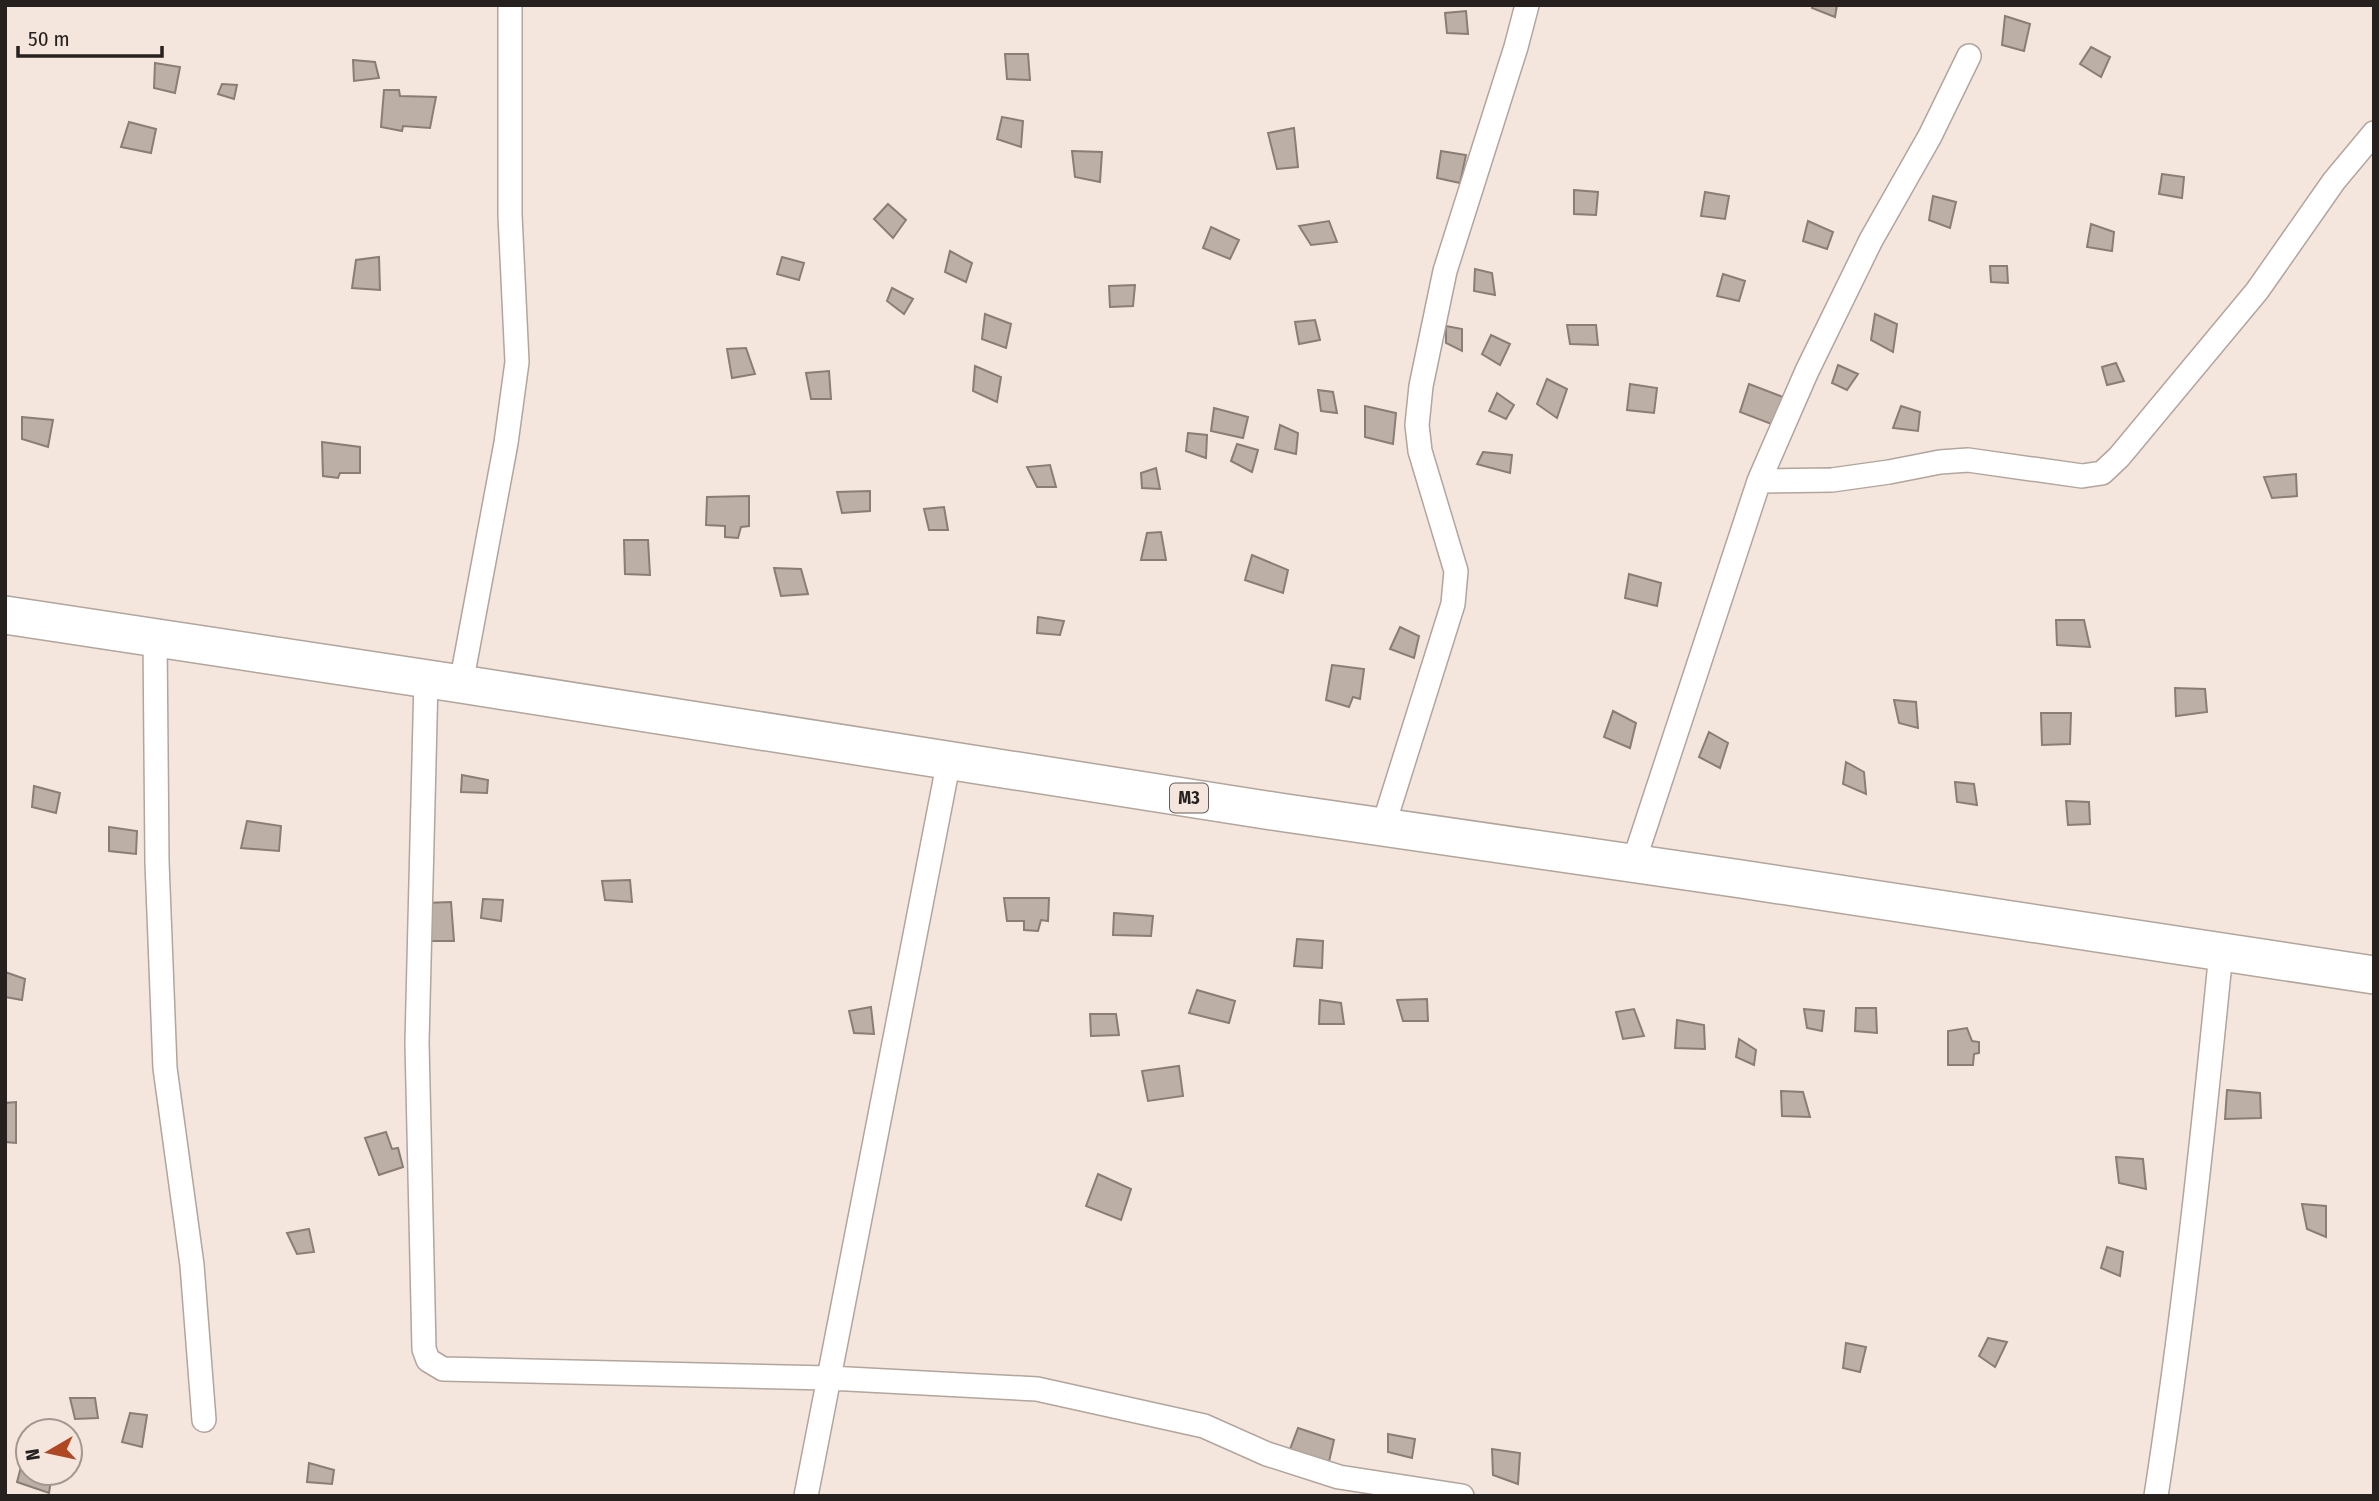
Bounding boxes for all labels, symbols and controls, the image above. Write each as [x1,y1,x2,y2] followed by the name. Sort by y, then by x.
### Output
[18,14,161,58] scale bar
[28,26,70,52] text: 50 m
[1170,784,1208,812] road number: M3
[14,1417,84,1487] north arrow
[20,1447,45,1462] text: N

